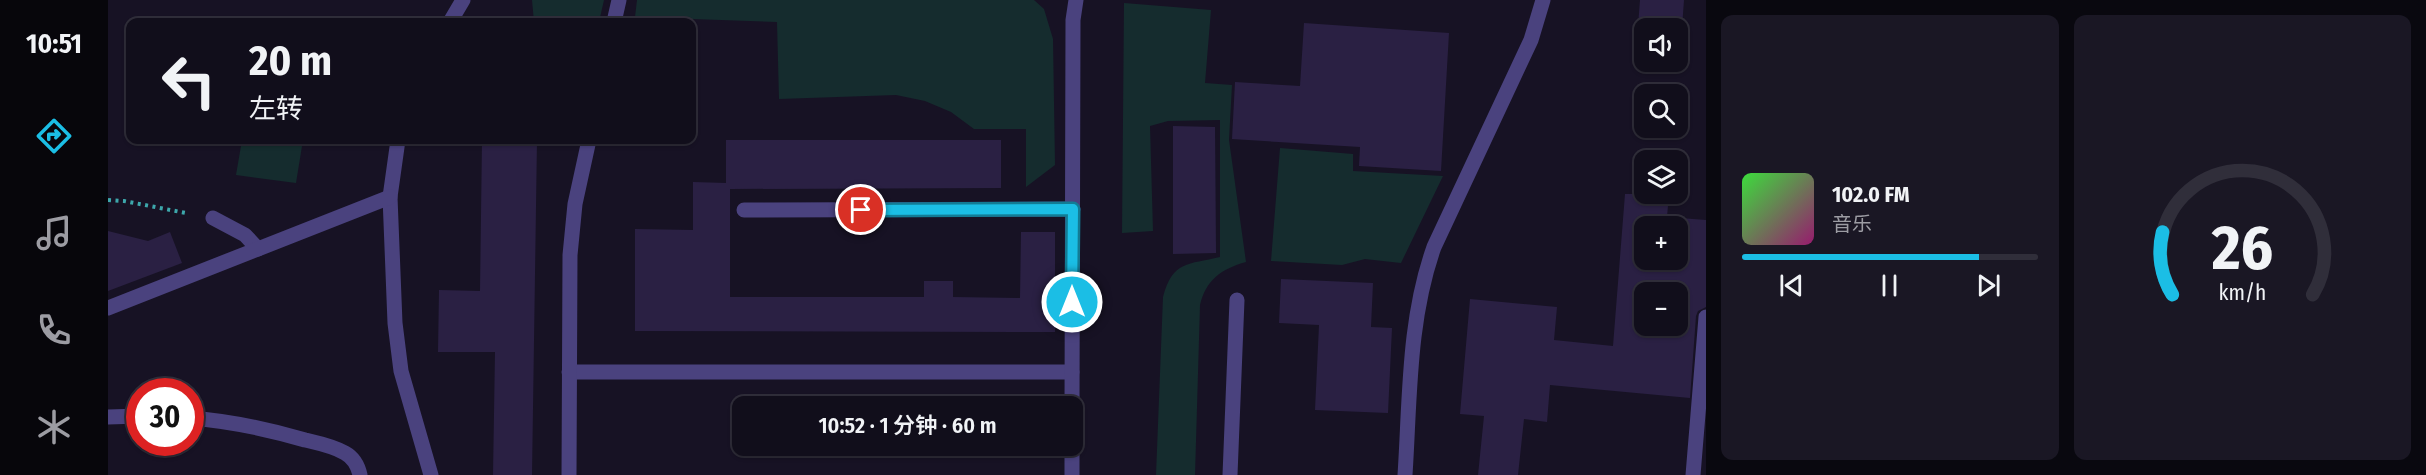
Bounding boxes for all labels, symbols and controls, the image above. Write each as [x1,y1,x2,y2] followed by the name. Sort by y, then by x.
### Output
[1634,18,1688,336] map controls
[1634,18,1688,72] button: sound
[26,28,82,60] text: 10:51
[249,36,332,86] text: 20 m
[150,42,228,120] icon: left
[1634,84,1688,138] button: search
[249,93,303,125] text: 左转
[33,115,75,157] icon: directions
[1634,150,1688,204] button: layers
[1832,181,1910,208] text: 102.0 FM
[835,184,886,235] pin
[844,193,877,226] icon: arrive
[2210,211,2273,286] text: 26
[33,212,75,254] icon: music
[1832,212,1872,236] text: 音乐
[1634,216,1688,270] button: +
[1775,269,1808,302] icon: previous
[1873,269,1906,302] icon: pause
[1972,269,2005,302] icon: next
[1040,270,1104,334] position arrow
[2218,280,2266,306] text: km/h
[1634,282,1688,336] button: −
[33,309,75,351] icon: phone
[126,378,204,456] speed limit sign: 30
[33,406,75,448] icon: climate
[818,412,997,439] text: 10:52 · 1 分钟 · 60 m

